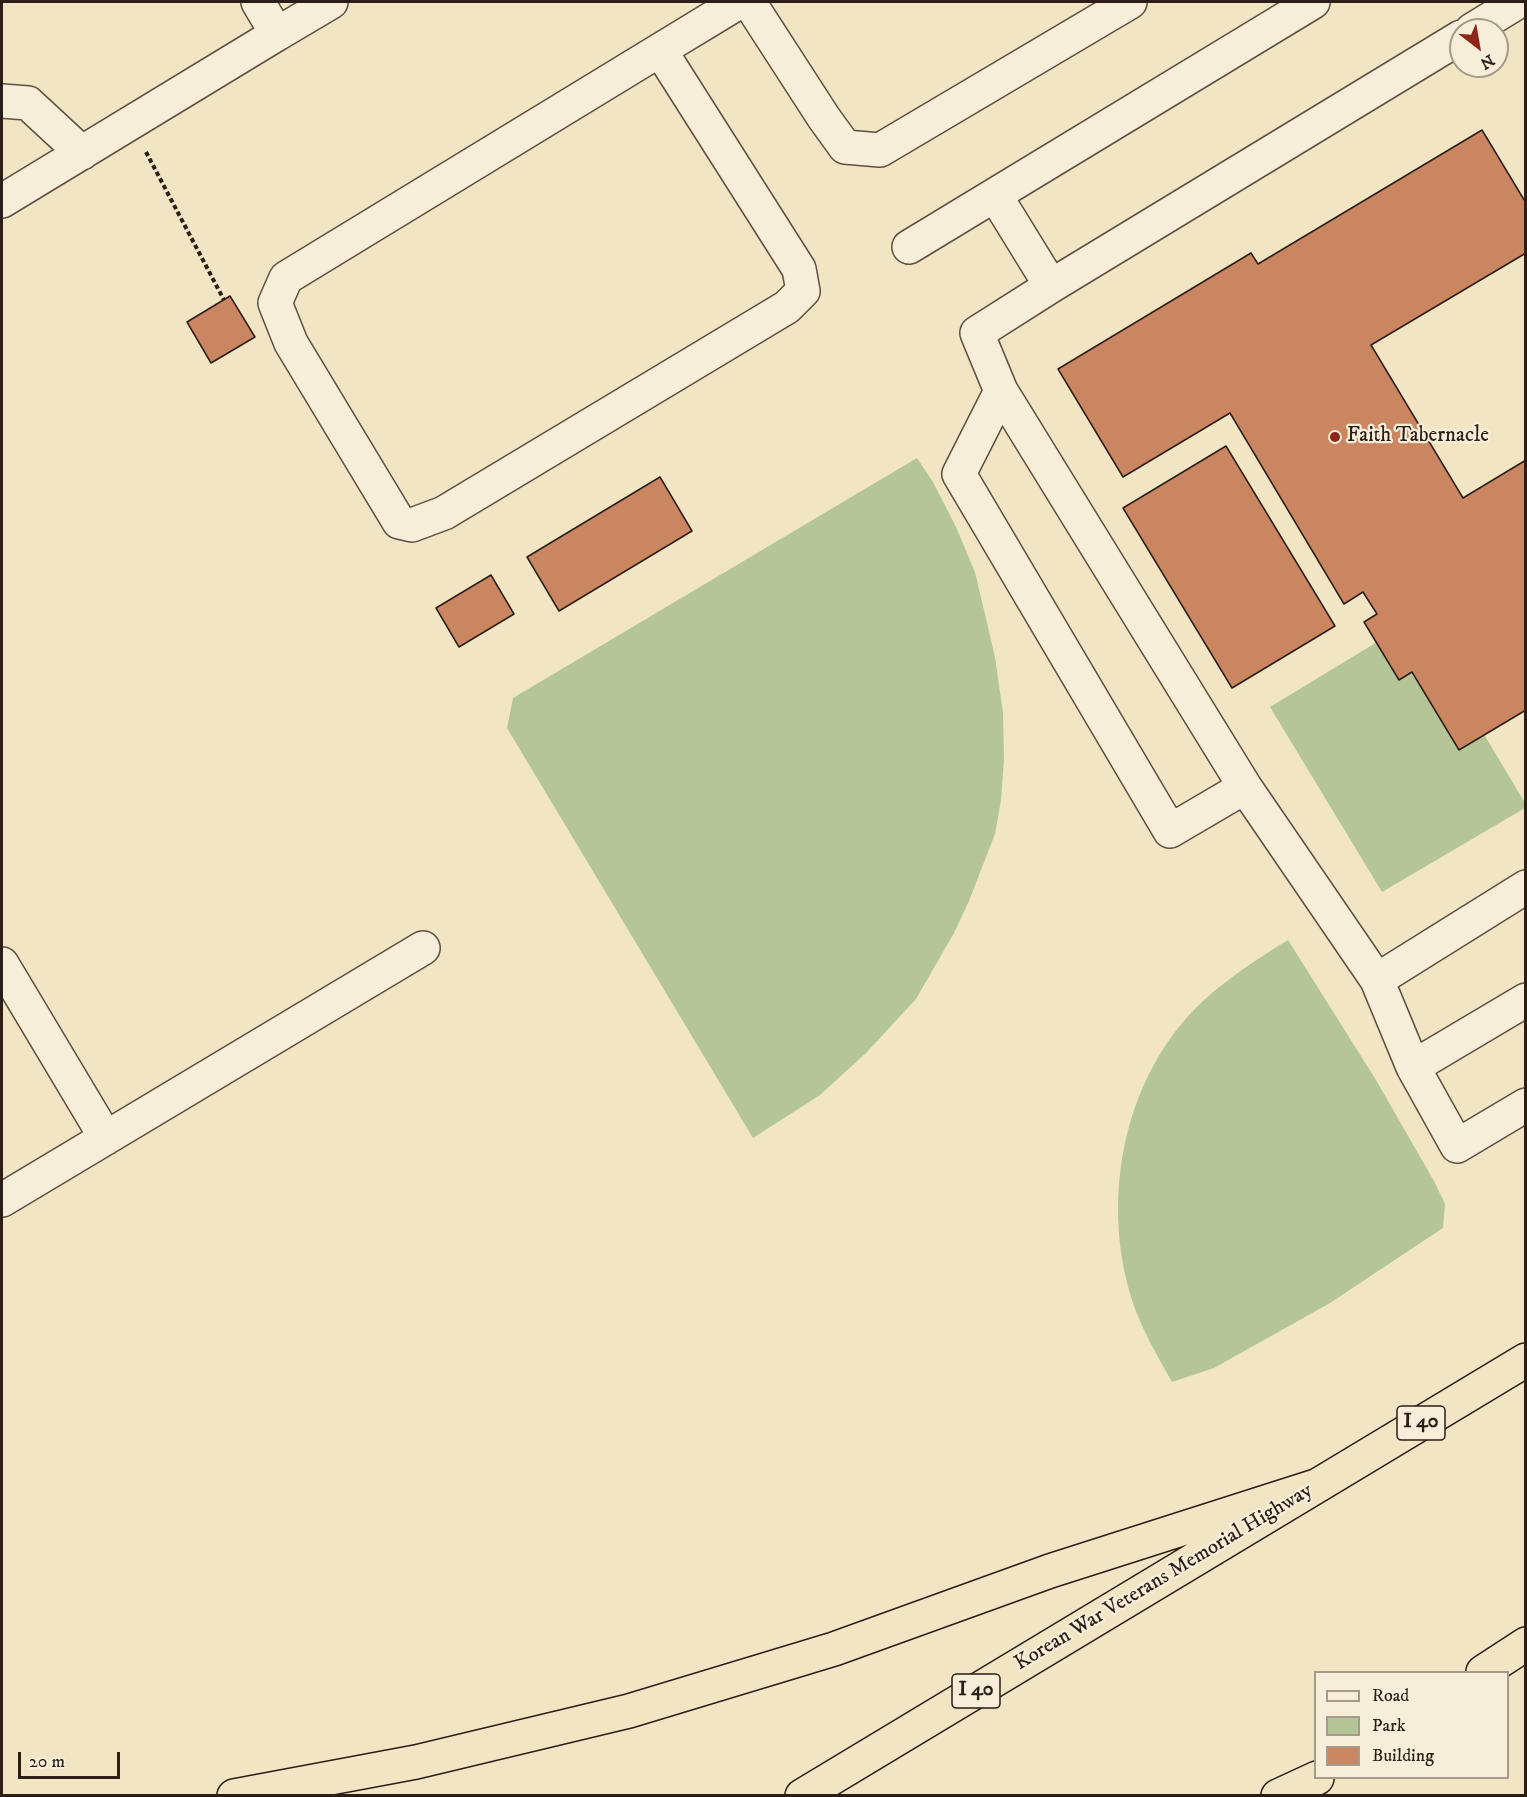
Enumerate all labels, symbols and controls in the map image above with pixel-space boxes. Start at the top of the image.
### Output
north arrow [1449,18,1509,78]
text: N [1476,50,1498,74]
place label: Faith Tabernacle [1347,424,1489,450]
marker: Faith Tabernacle [1328,430,1342,444]
road number: I 40 [1397,1406,1445,1440]
street label: Korean War Veterans Memorial Highway [1010,1479,1318,1677]
legend [1314,1671,1509,1779]
road number: I 40 [952,1674,1000,1708]
text: Road [1372,1685,1409,1707]
text: Park [1372,1715,1406,1737]
scale bar [21,1740,123,1778]
text: Building [1372,1745,1434,1767]
text: 20 m [29,1751,65,1773]

